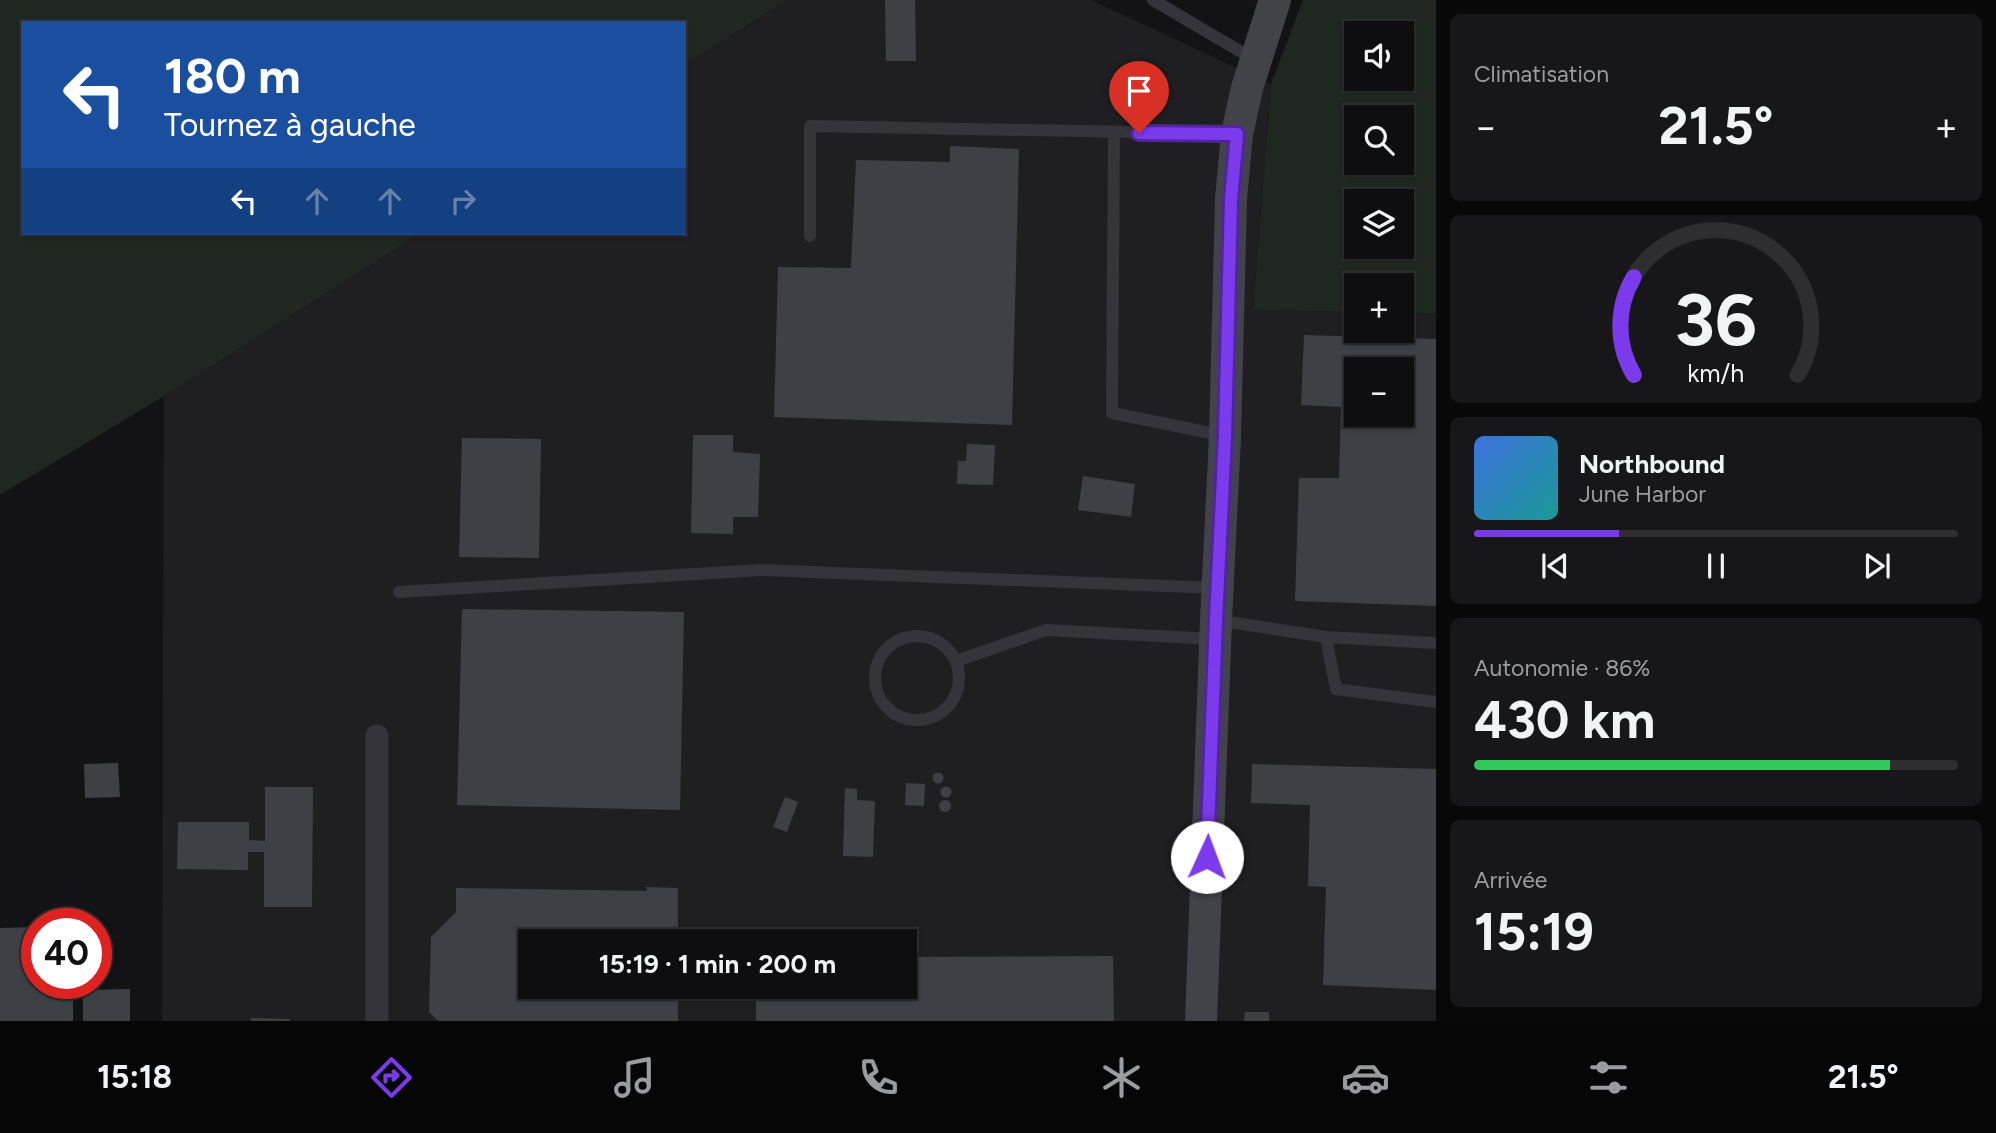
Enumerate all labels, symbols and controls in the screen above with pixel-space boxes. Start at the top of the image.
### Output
map controls [1344,21,1414,427]
button: sound [1344,21,1414,91]
text: 180 m [164,46,301,105]
icon: left [49,49,140,140]
text: Climatisation [1474,60,1609,88]
pin [1109,61,1169,133]
icon: arrive [1120,72,1158,110]
text: 21.5° [1659,95,1773,157]
text: − [1474,104,1498,150]
text: + [1934,104,1958,150]
button: search [1344,105,1414,175]
text: Tournez à gauche [164,106,416,144]
icon: left [225,182,263,220]
icon: ahead [298,182,336,220]
icon: ahead [371,182,409,220]
icon: right [444,182,482,220]
button: layers [1344,189,1414,259]
button: + [1344,273,1414,343]
text: 36 [1675,277,1757,364]
button: − [1344,357,1414,427]
text: km/h [1687,358,1745,388]
text: Northbound [1579,448,1725,480]
text: June Harbor [1579,480,1706,508]
icon: previous [1536,547,1574,585]
icon: pause [1697,547,1735,585]
icon: next [1858,547,1896,585]
text: Autonomie · 86% [1474,654,1650,682]
text: 430 km [1474,689,1655,751]
position arrow [1170,820,1244,894]
text: Arrivée [1474,866,1547,894]
text: 15:19 [1474,901,1594,963]
speed limit sign: 40 [21,908,112,999]
text: 15:19 · 1 min · 200 m [599,948,836,980]
icon: directions [367,1053,416,1102]
icon: music [610,1053,659,1102]
icon: phone [854,1053,903,1102]
icon: climate [1097,1053,1146,1102]
icon: car [1341,1053,1390,1102]
icon: filters [1584,1053,1633,1102]
text: 15:18 [97,1058,172,1096]
text: 21.5° [1828,1058,1899,1096]

